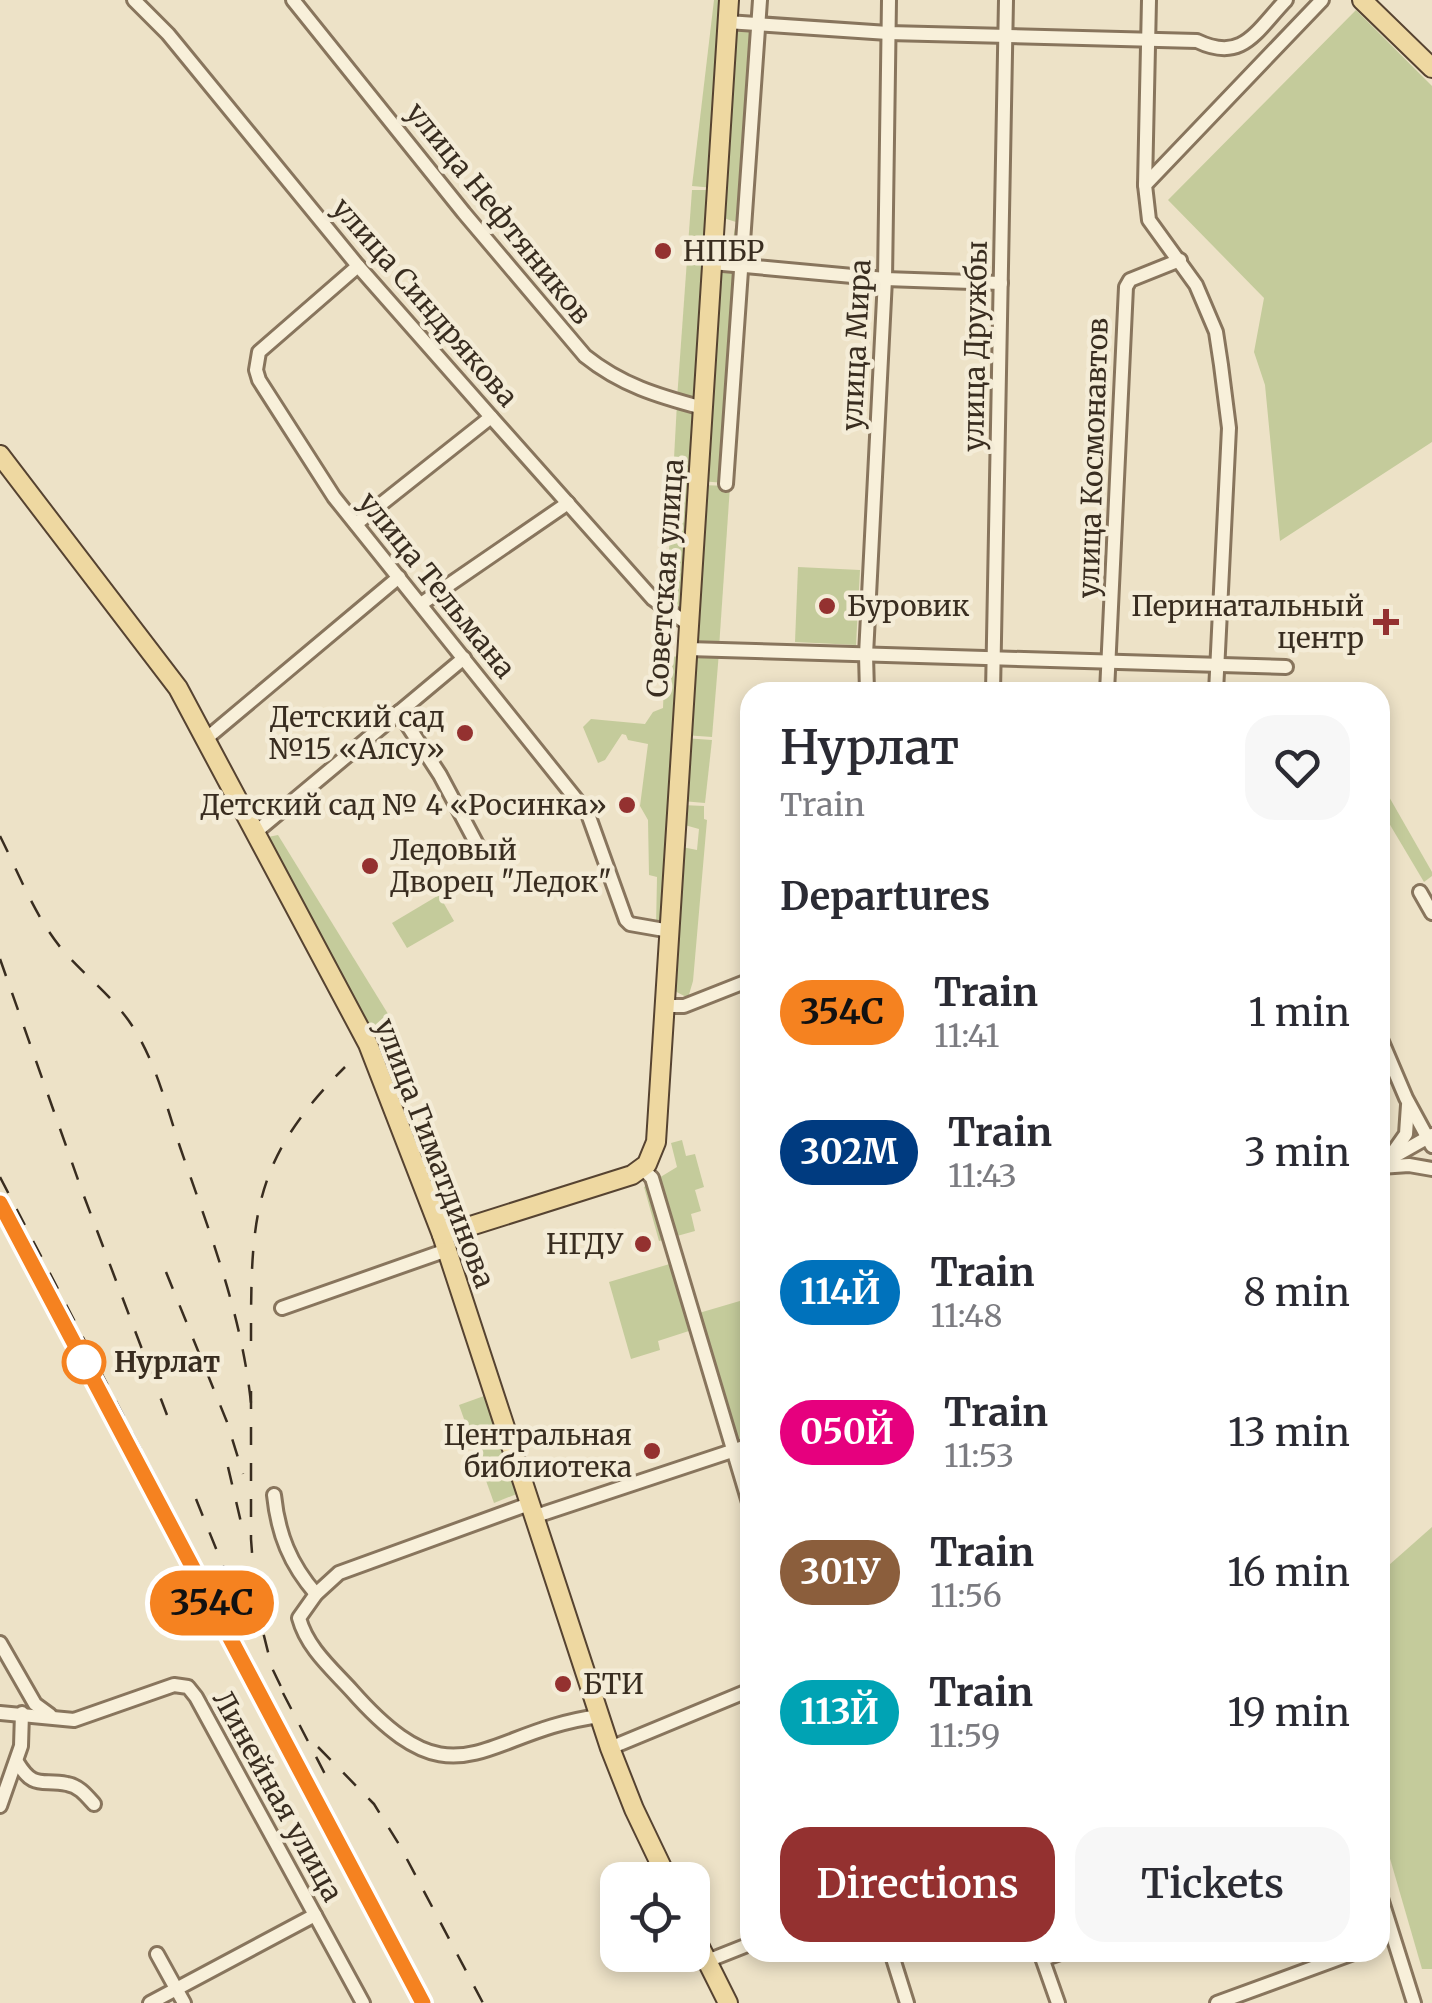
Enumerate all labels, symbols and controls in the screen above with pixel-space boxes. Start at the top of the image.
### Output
street label: улица Нефтяников [398,95,600,331]
street label: улица Синдрякова [324,190,526,414]
place label: НПБР [683,233,764,269]
marker: НПБР [652,240,674,262]
street label: улица Дружбы [955,240,995,452]
street label: улица Мира [834,258,878,432]
street label: улица Космонавтов [1070,317,1116,599]
street label: Советская улица [639,458,691,698]
street label: улица Тельмана [351,484,523,686]
place label: Буровик [847,588,970,624]
place label: Перинатальный центр [1131,588,1364,656]
marker: Буровик [816,595,838,617]
marker: Перинатальный центр [1373,609,1399,635]
place label: Детский сад №15 «Алсу» [269,699,445,767]
button: heart [1245,715,1350,820]
text: Нурлат [780,717,959,777]
marker: Детский сад №15 «Алсу» [454,722,476,744]
text: Train [780,785,865,825]
place label: Детский сад № 4 «Росинка» [200,787,607,823]
marker: Детский сад № 4 «Росинка» [616,794,638,816]
place label: Ледовый Дворец "Ледок" [390,832,612,900]
marker: Ледовый Дворец "Ледок" [359,855,381,877]
text: Departures [780,873,990,920]
text: Train [934,969,1038,1016]
text: 1 min [1249,989,1350,1036]
text: 354С [800,990,884,1034]
street label: улица Гиматдинова [367,1013,503,1293]
text: 11:41 [934,1016,1000,1056]
text: Train [948,1109,1052,1156]
text: 3 min [1244,1129,1350,1176]
text: 302М [800,1130,898,1174]
text: 11:43 [948,1156,1017,1196]
place label: НГДУ [546,1226,624,1262]
marker: НГДУ [632,1233,654,1255]
text: Train [930,1249,1034,1296]
text: 8 min [1243,1269,1350,1316]
text: 114Й [800,1270,880,1314]
text: 11:48 [930,1296,1003,1336]
marker: Нурлат [63,1341,105,1383]
place label: Нурлат [114,1344,220,1380]
text: Train [944,1389,1048,1436]
text: 13 min [1228,1409,1350,1456]
text: 050Й [800,1410,894,1454]
place label: Центральная библиотека [443,1417,632,1485]
text: 11:53 [944,1436,1014,1476]
marker: Центральная библиотека [641,1440,663,1462]
text: Train [930,1529,1034,1576]
text: 16 min [1227,1549,1350,1596]
text: 301У [800,1550,880,1594]
line badge: 354С [142,1570,282,1636]
text: 11:56 [930,1576,1002,1616]
text: 354С [170,1581,254,1625]
place label: БТИ [583,1666,644,1702]
text: Train [929,1669,1033,1716]
marker: БТИ [552,1673,574,1695]
street label: Линейная улица [205,1684,351,1908]
text: 19 min [1227,1689,1350,1736]
text: 113Й [800,1690,879,1734]
text: 11:59 [929,1716,1000,1756]
button: Directions [780,1827,1055,1942]
button: Tickets [1075,1827,1350,1942]
map controls [600,1862,710,1972]
button: locate [600,1862,710,1972]

